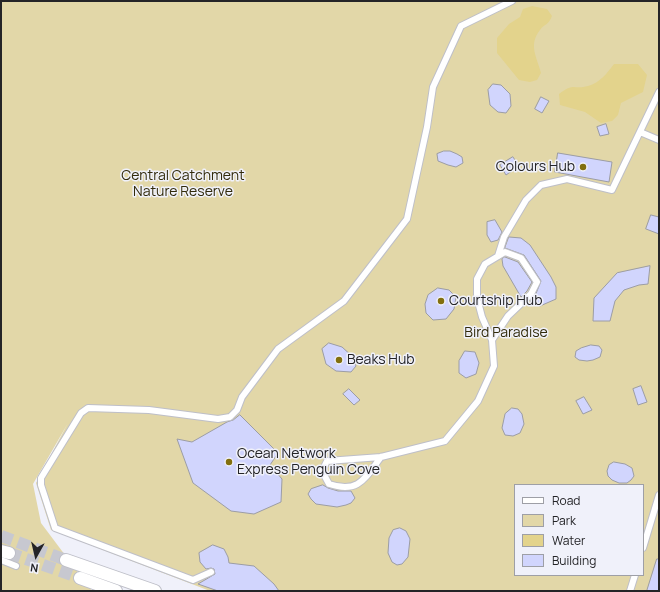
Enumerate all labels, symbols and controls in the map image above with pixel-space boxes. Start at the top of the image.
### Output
place label: Colours Hub [496,159,575,175]
marker: Colours Hub [578,162,588,172]
park label: Central Catchment Nature Reserve [121,168,245,200]
place label: Courtship Hub [449,293,542,309]
marker: Courtship Hub [436,296,446,306]
park label: Bird Paradise [464,325,548,341]
place label: Beaks Hub [347,352,415,368]
marker: Beaks Hub [334,355,344,365]
place label: Ocean Network Express Penguin Cove [237,446,380,478]
marker: Ocean Network Express Penguin Cove [224,457,234,467]
legend [514,484,644,576]
text: Road [552,492,580,509]
text: Park [552,512,576,529]
text: Water [552,532,585,549]
north arrow [16,536,56,576]
text: Building [552,552,596,569]
text: N [29,560,39,576]

